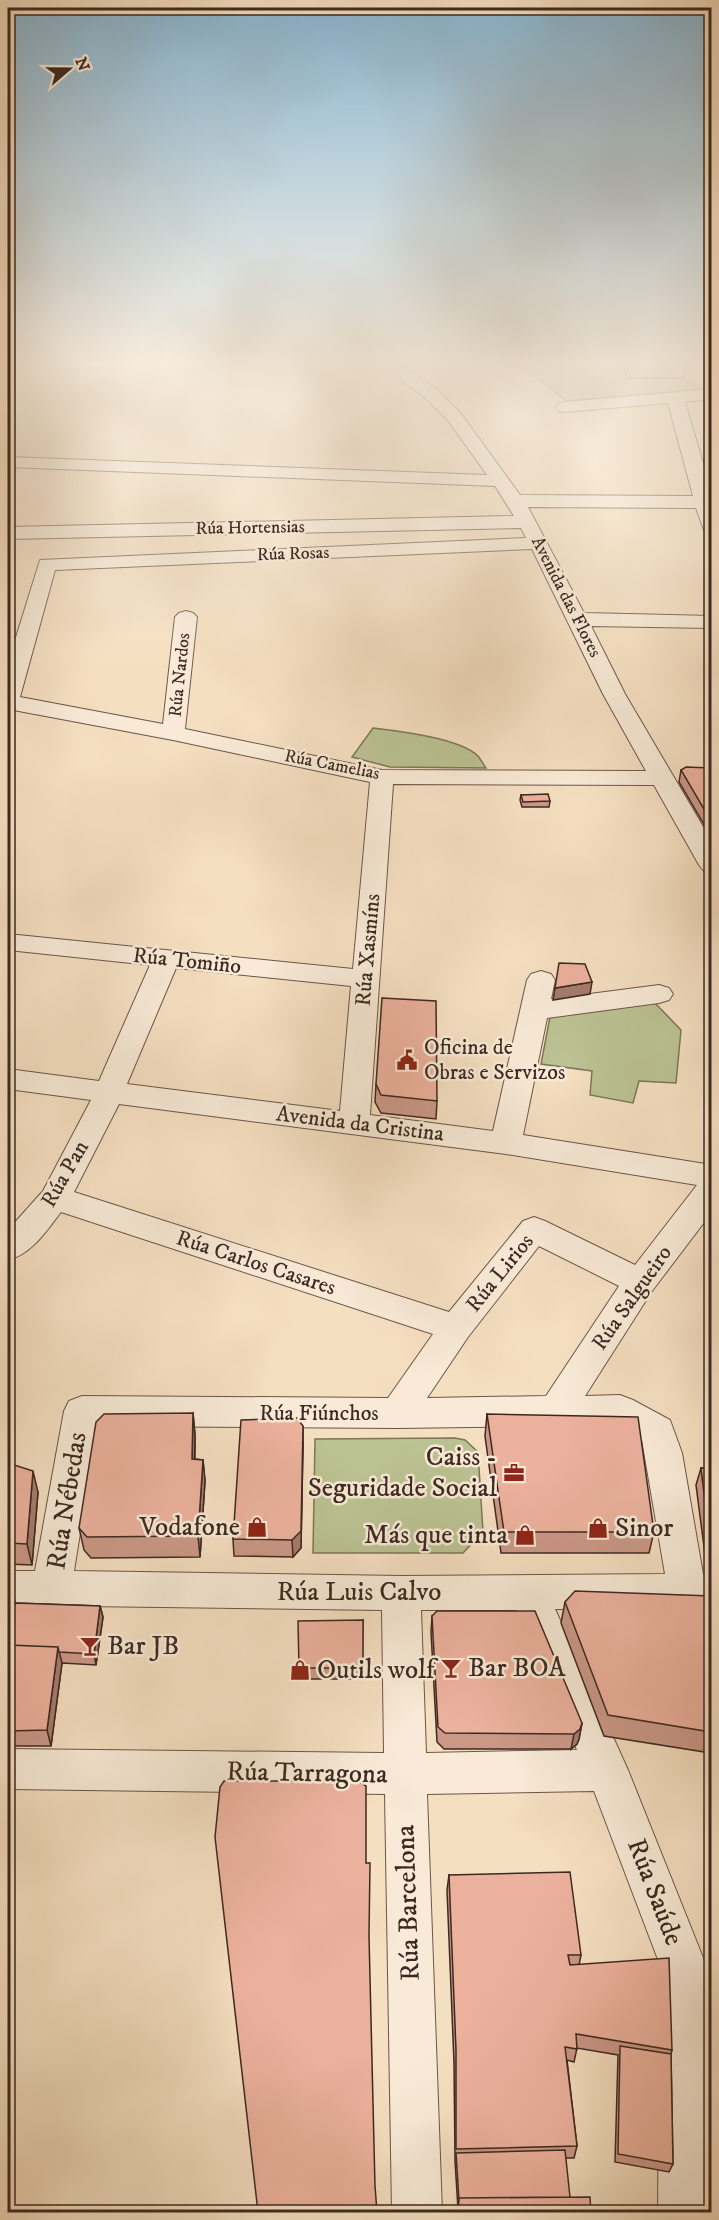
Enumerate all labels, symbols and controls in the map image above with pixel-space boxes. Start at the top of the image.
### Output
north arrow [39,39,99,99]
text: N [71,55,94,74]
street label: Rúa Hortensias [195,516,305,540]
street label: Avenida das Flores [526,533,606,661]
street label: Rúa Rosas [256,542,330,566]
street label: Rúa Nardos [165,632,195,718]
street label: Rúa Camelias [283,745,381,785]
street label: Rúa Xasmíns [350,893,386,1007]
street label: Rúa Tomiño [132,942,242,980]
place label: Oficina de Obras e Servizos [424,1034,565,1086]
public building icon: Oficina de Obras e Servizos [395,1048,419,1072]
street label: Avenida da Cristina [275,1100,446,1148]
street label: Rúa Pan [35,1135,95,1212]
street label: Rúa Carlos Casares [173,1225,339,1301]
street label: Rúa Lirios [460,1228,540,1318]
street label: Rúa Salgueiro [586,1240,678,1356]
street label: Rúa Fiúnchos [259,1400,379,1427]
street label: Rúa Nébedas [39,1430,95,1572]
place label: Caiss - Seguridade Social [308,1440,497,1505]
office icon: Caiss - Seguridade Social [502,1461,526,1485]
place label: Vodafone [138,1510,240,1544]
place label: Sinor [615,1511,673,1545]
shop icon: Vodafone [245,1515,269,1539]
shop icon: Sinor [586,1516,610,1540]
place label: Más que tinta [364,1518,509,1552]
shop icon: Más que tinta [513,1523,537,1547]
street label: Rúa Luis Calvo [277,1575,441,1609]
place label: Bar JB [107,1629,179,1663]
bar icon: Bar JB [78,1634,102,1658]
place label: Bar BOA [468,1651,566,1685]
place label: Outils wolf [317,1653,439,1687]
bar icon: Bar BOA [439,1656,463,1680]
shop icon: Outils wolf [288,1658,312,1682]
street label: Rúa Tarragona [226,1755,388,1791]
street label: Rúa Barcelona [388,1824,428,1982]
street label: Rúa Saúde [619,1834,691,1950]

